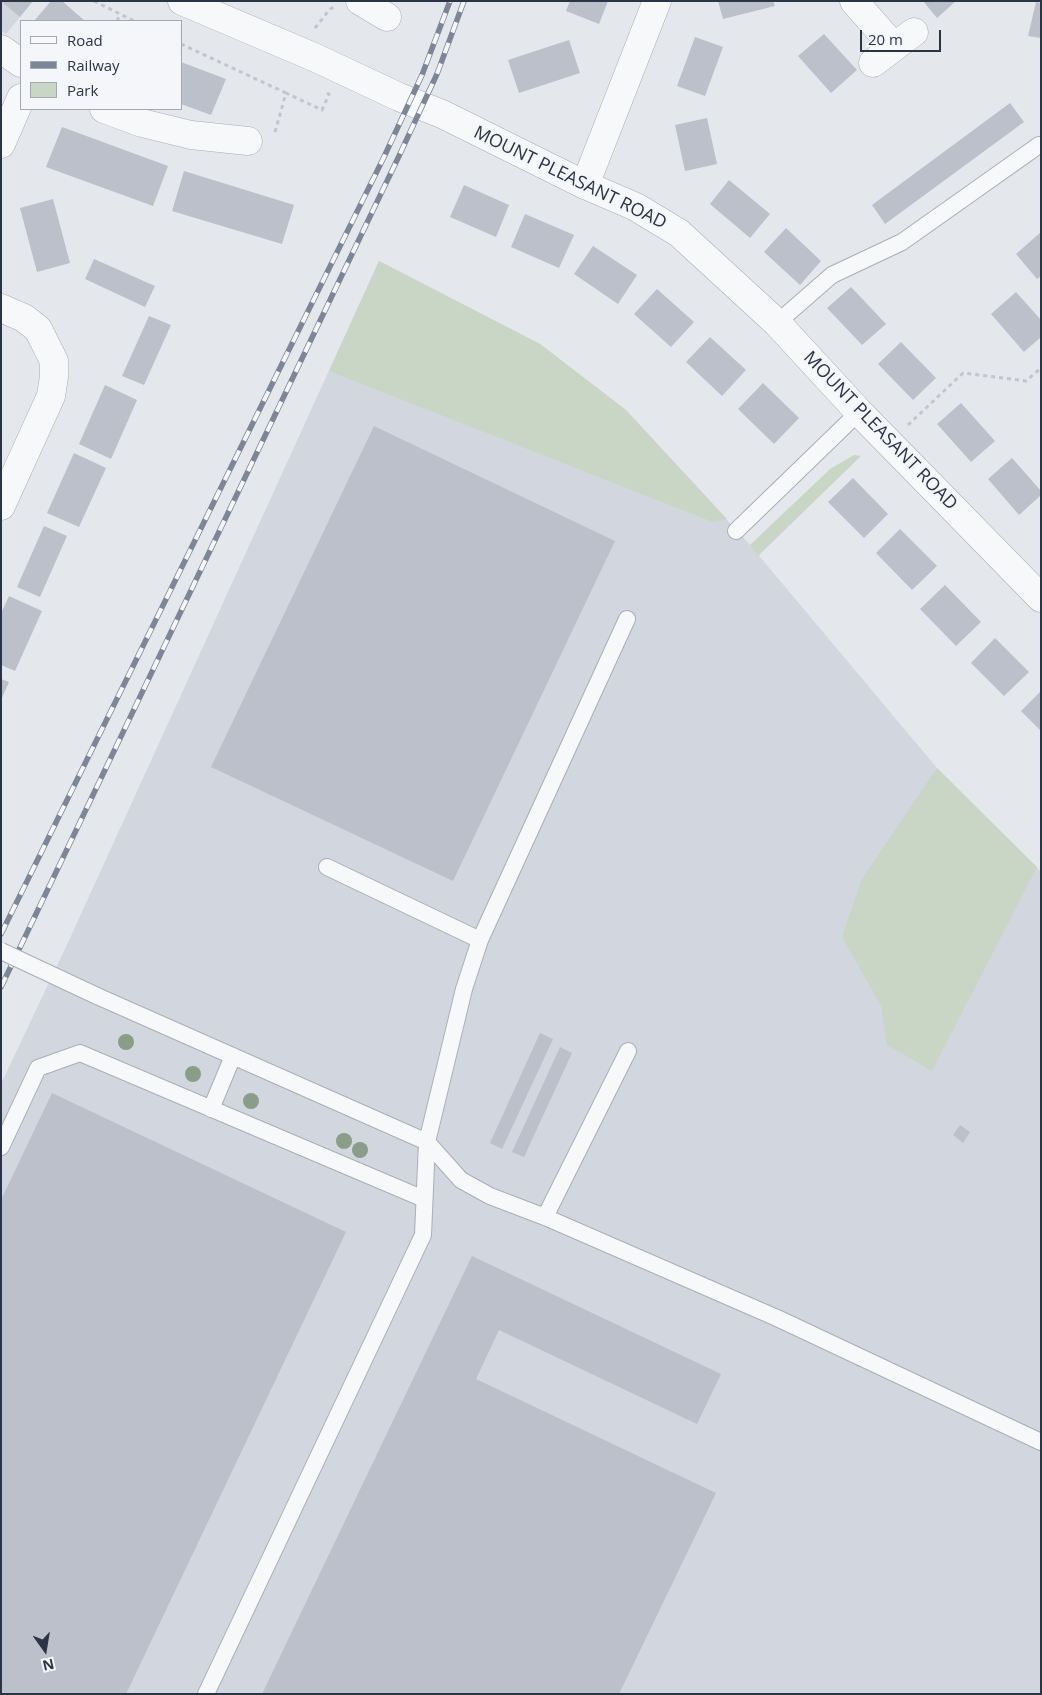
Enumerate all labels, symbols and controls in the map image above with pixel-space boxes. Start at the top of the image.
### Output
legend [20,20,182,110]
scale bar [862,20,943,52]
text: 20 m [868,29,903,49]
text: Road [67,30,103,50]
text: Railway [67,55,120,75]
text: Park [67,80,98,100]
street label: MOUNT PLEASANT ROAD [470,122,670,234]
street label: MOUNT PLEASANT ROAD [799,347,961,515]
north arrow [20,1625,70,1675]
text: N [41,1655,56,1676]

